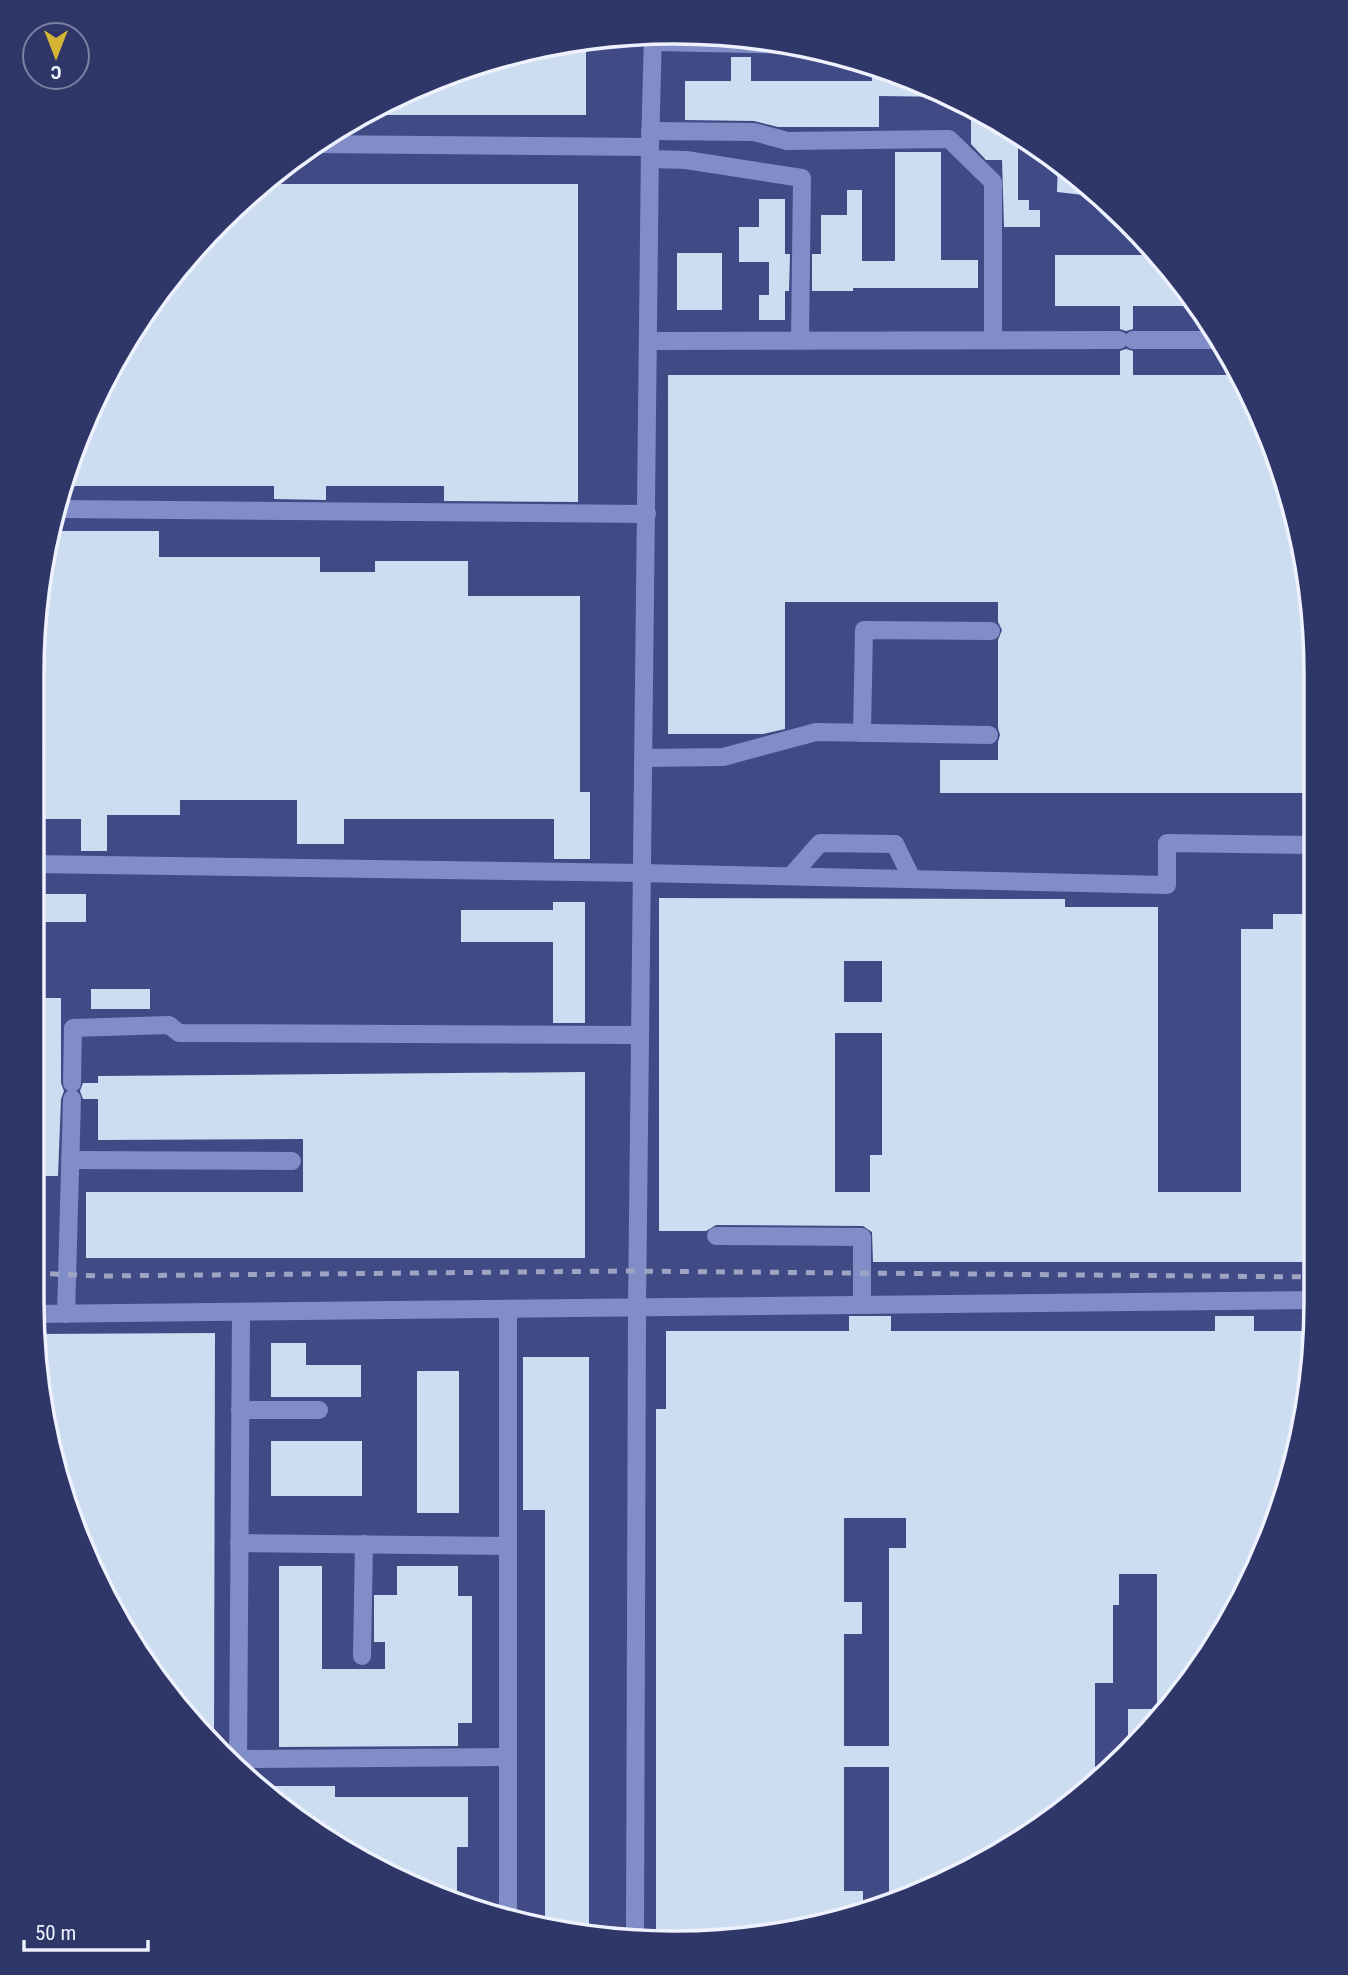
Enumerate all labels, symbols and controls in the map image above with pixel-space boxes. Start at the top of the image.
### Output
north arrow [21,21,91,91]
text: С [50,61,61,84]
scale bar [24,1909,149,1953]
text: 50 m [35,1921,76,1945]

